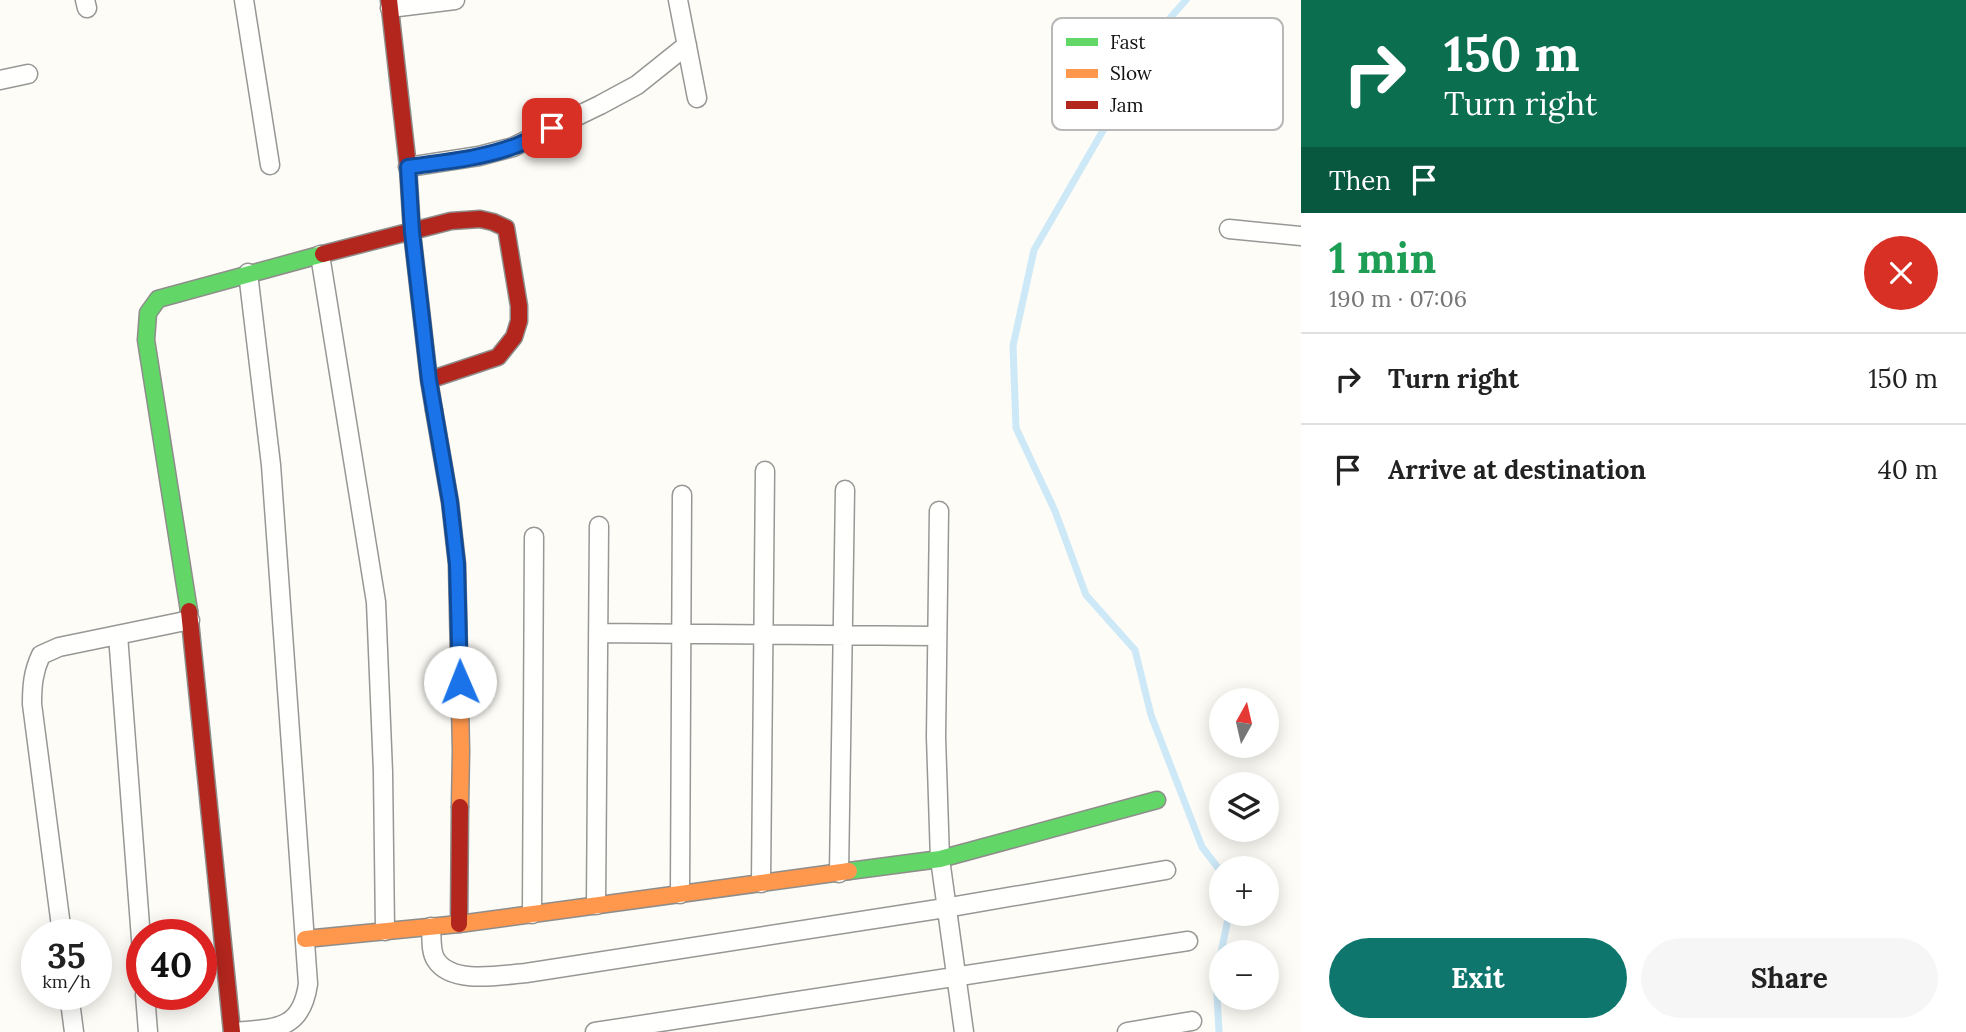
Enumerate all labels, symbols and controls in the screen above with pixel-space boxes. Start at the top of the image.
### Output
legend [1052,18,1283,130]
text: 150 m [1444,22,1580,84]
icon: right [1329,28,1420,119]
text: Fast [1110,30,1146,54]
text: Slow [1110,61,1153,85]
text: Turn right [1444,83,1597,124]
text: Jam [1109,93,1144,117]
pin [522,98,582,158]
icon: arrive [533,109,571,147]
icon: arrive [1405,161,1443,199]
text: Then [1329,164,1391,197]
text: 1 min [1329,231,1436,285]
button: close [1864,236,1938,310]
text: 190 m · 07:06 [1329,284,1467,313]
icon: right [1329,360,1367,398]
text: Turn right [1388,362,1519,395]
text: 150 m [1868,362,1938,395]
icon: arrive [1329,451,1367,489]
text: Arrive at destination [1388,453,1646,486]
text: 40 m [1878,453,1938,486]
position arrow [423,645,497,719]
north arrow [1209,688,1279,758]
map controls [1209,688,1279,1010]
button: layers [1209,772,1279,842]
button: + [1209,856,1279,926]
speed limit sign: 40 [126,919,217,1010]
text: 35 [47,933,86,978]
button: Exit [1329,938,1627,1018]
button: Share [1641,938,1938,1018]
button: − [1209,940,1279,1010]
text: km/h [42,970,91,993]

